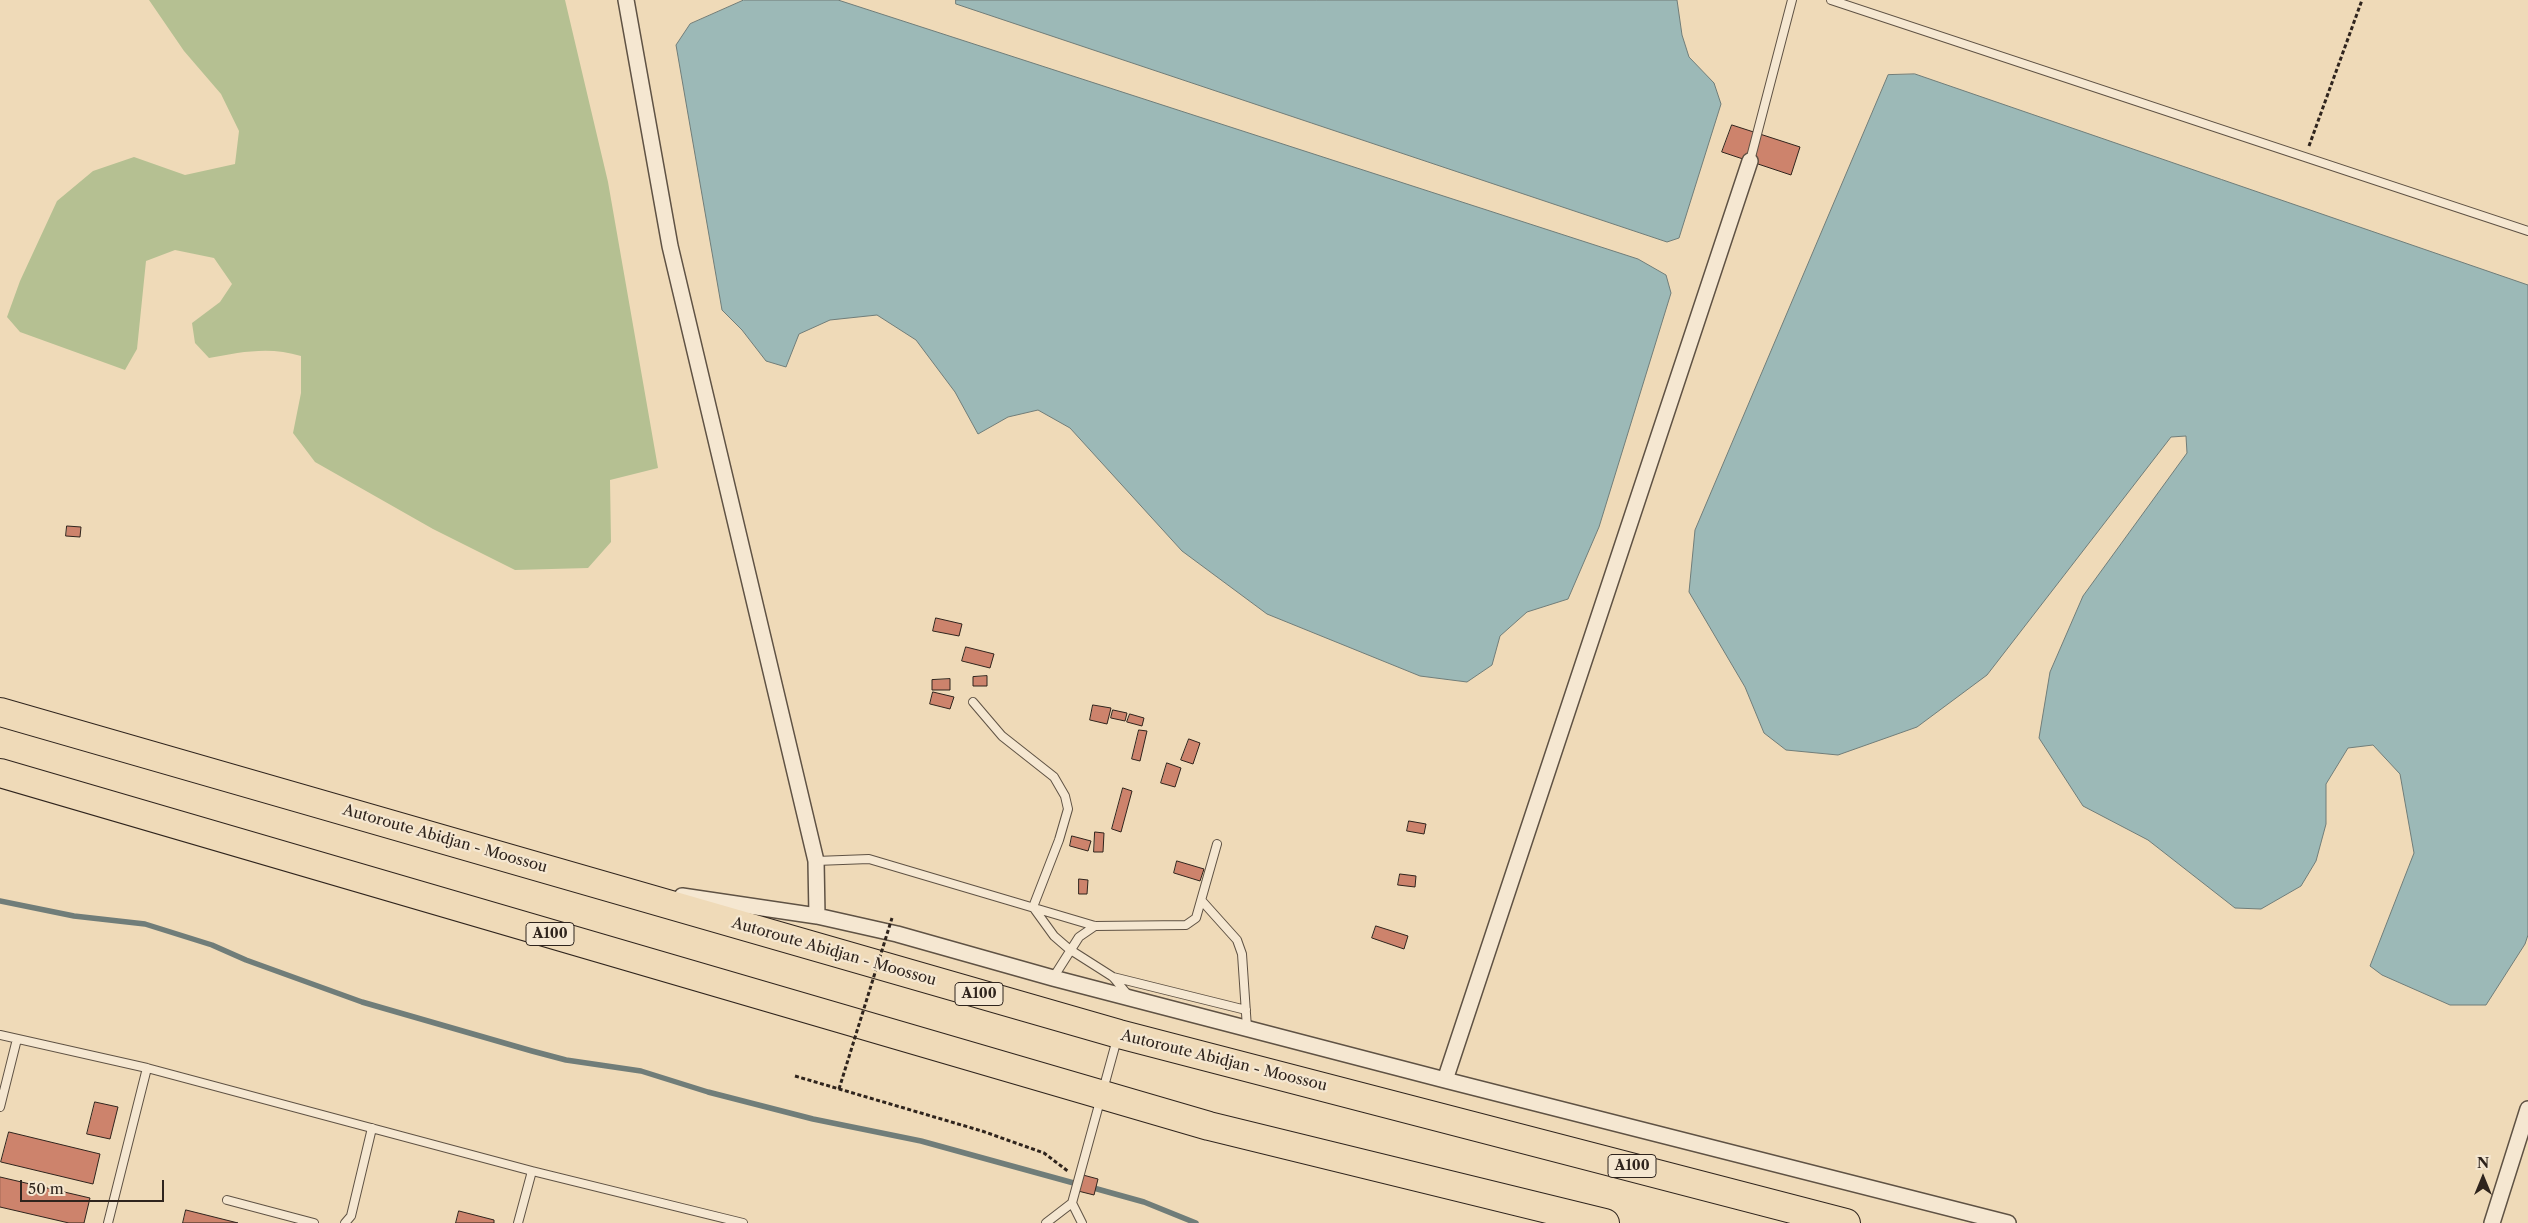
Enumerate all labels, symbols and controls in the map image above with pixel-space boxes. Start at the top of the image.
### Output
street label: Autoroute Abidjan - Moossou [341,801,549,877]
street label: Autoroute Abidjan - Moossou [730,914,938,990]
road number: A100 [526,922,574,946]
road number: A100 [955,982,1003,1006]
street label: Autoroute Abidjan - Moossou [1119,1027,1329,1095]
north arrow [2458,1153,2508,1203]
road number: A100 [1608,1154,1656,1178]
text: N [2477,1154,2489,1172]
scale bar [22,1170,166,1202]
text: 50 m [28,1179,64,1198]

